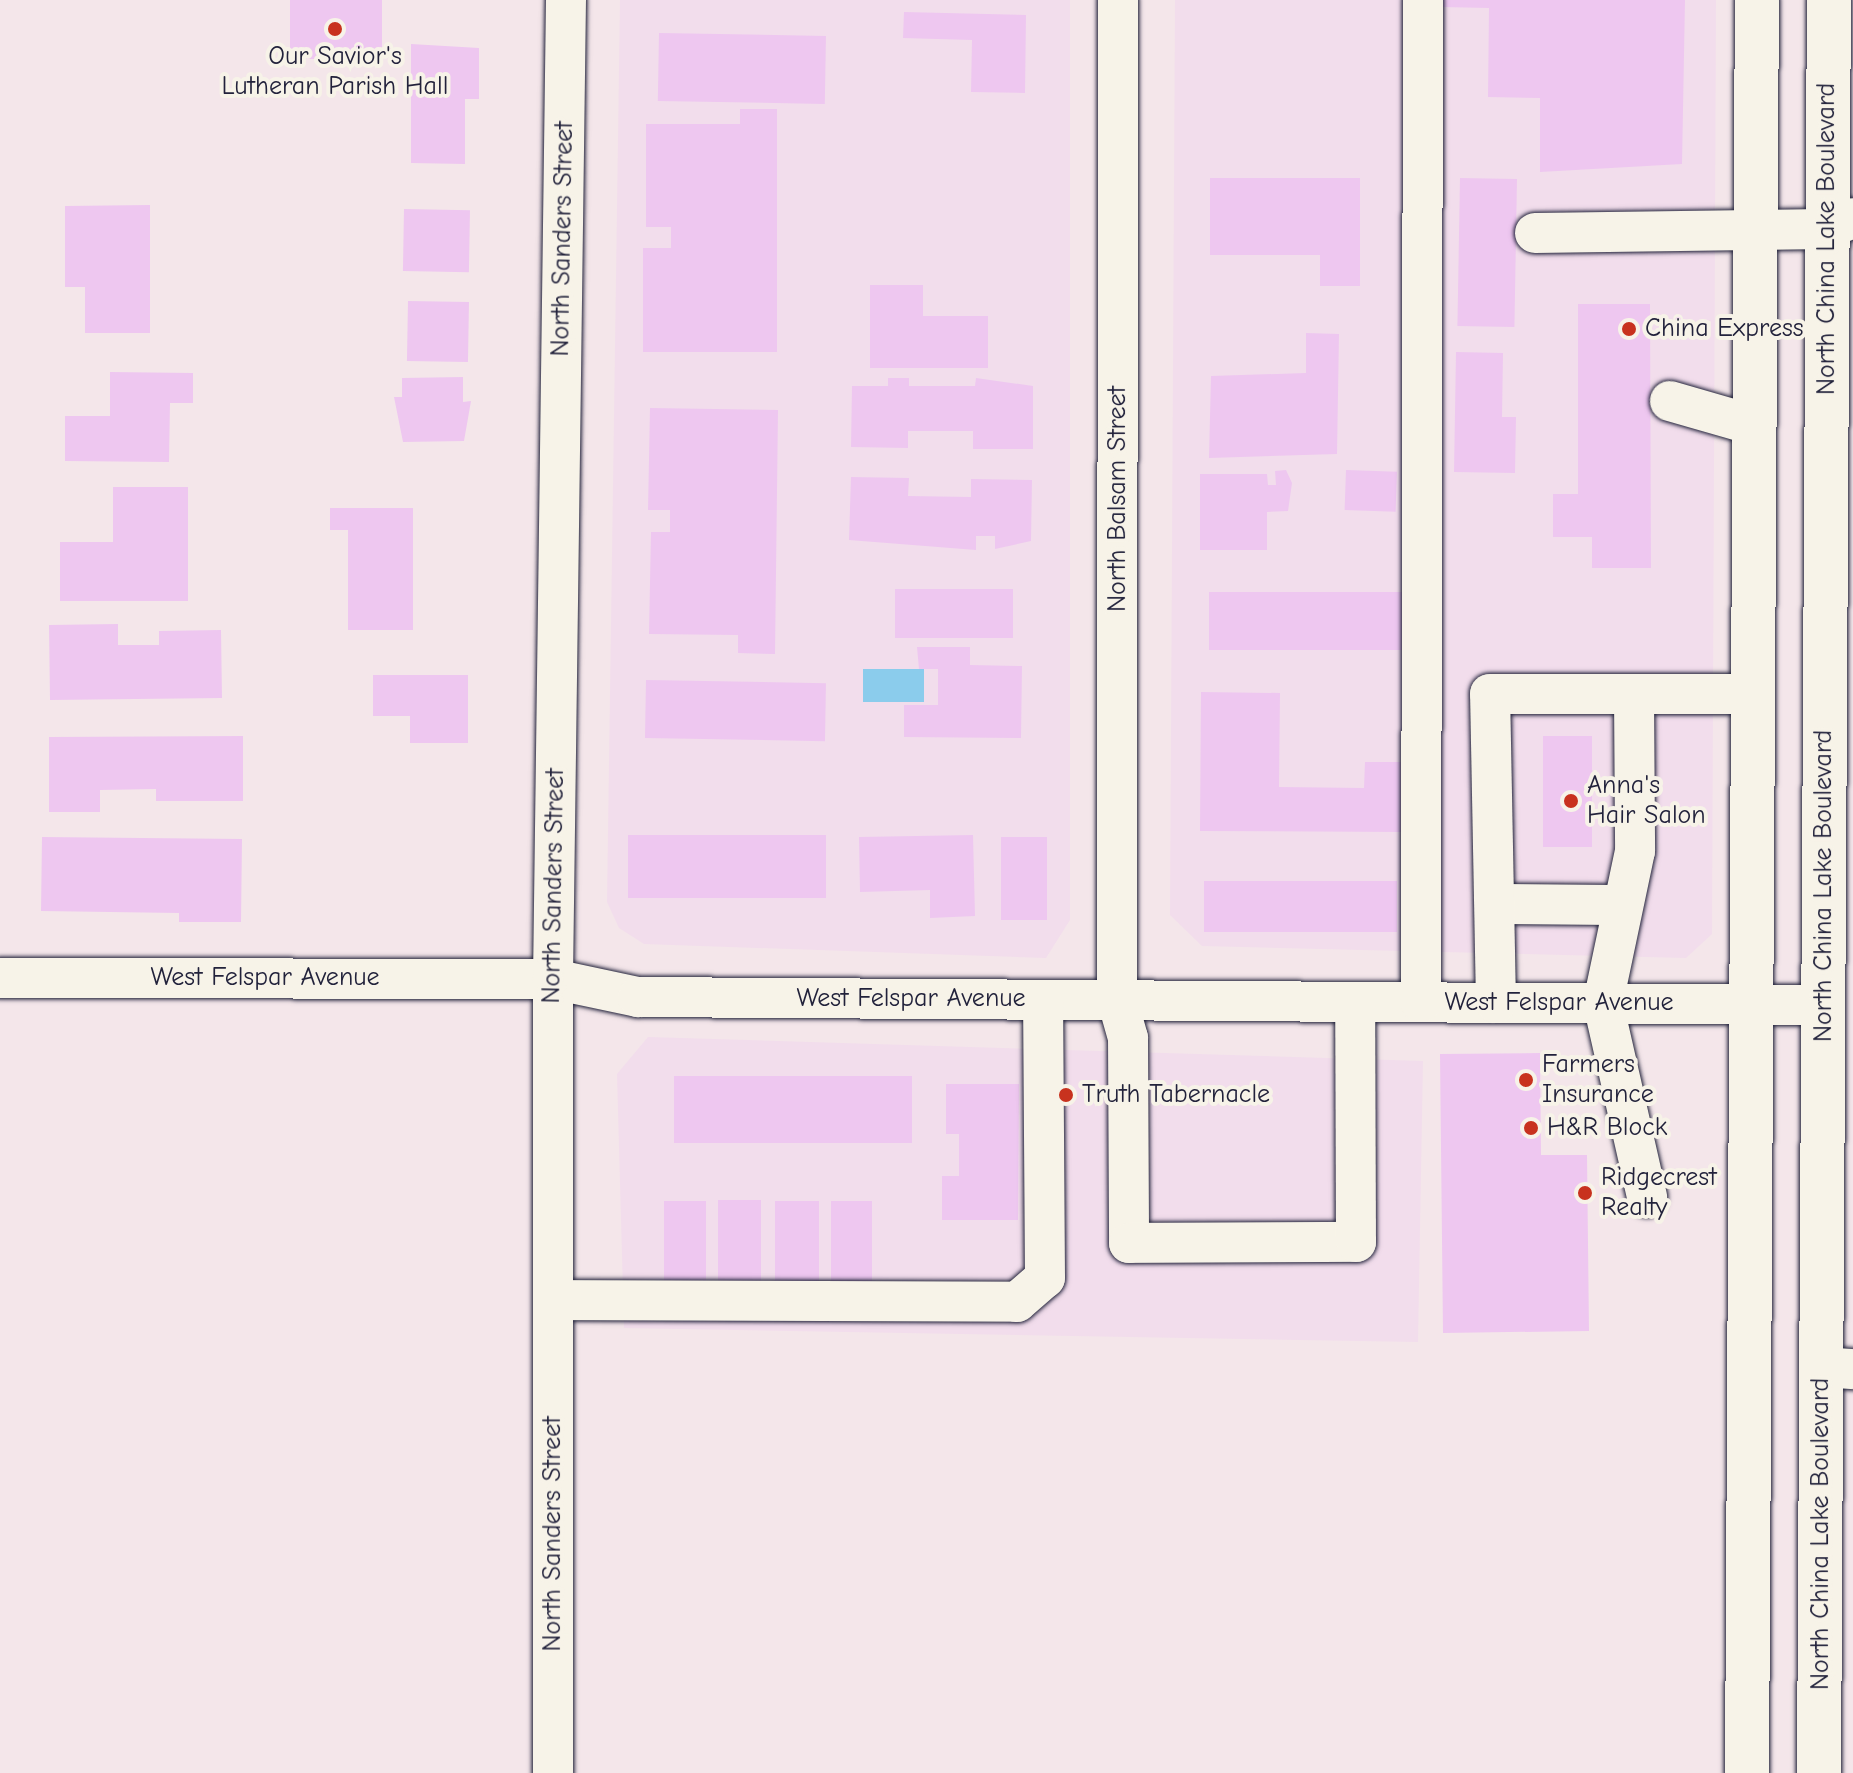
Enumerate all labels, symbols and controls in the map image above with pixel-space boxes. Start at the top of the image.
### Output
marker: Our Savior's Lutheran Parish Hall [326,20,344,38]
place label: Our Savior's Lutheran Parish Hall [222,41,448,102]
street label: North China Lake Boulevard [1811,83,1843,395]
street label: North Sanders Street [545,121,581,357]
place label: China Express [1645,313,1804,345]
marker: China Express [1620,320,1638,338]
street label: North Balsam Street [1102,386,1134,612]
street label: North China Lake Boulevard [1808,730,1840,1042]
street label: North Sanders Street [536,768,572,1004]
place label: Anna's Hair Salon [1587,770,1706,832]
marker: Anna's Hair Salon [1562,792,1580,810]
street label: West Felspar Avenue [150,962,380,994]
street label: West Felspar Avenue [796,983,1026,1015]
street label: West Felspar Avenue [1444,987,1674,1019]
place label: Farmers Insurance [1542,1049,1654,1110]
marker: Farmers Insurance [1517,1071,1535,1089]
place label: Truth Tabernacle [1082,1079,1270,1111]
marker: Truth Tabernacle [1057,1086,1075,1104]
place label: H&R Block [1547,1112,1667,1144]
marker: H&R Block [1522,1119,1540,1137]
place label: Ridgecrest Realty [1601,1162,1717,1224]
marker: Ridgecrest Realty [1576,1184,1594,1202]
street label: North China Lake Boulevard [1805,1378,1837,1690]
street label: North Sanders Street [537,1416,569,1652]

